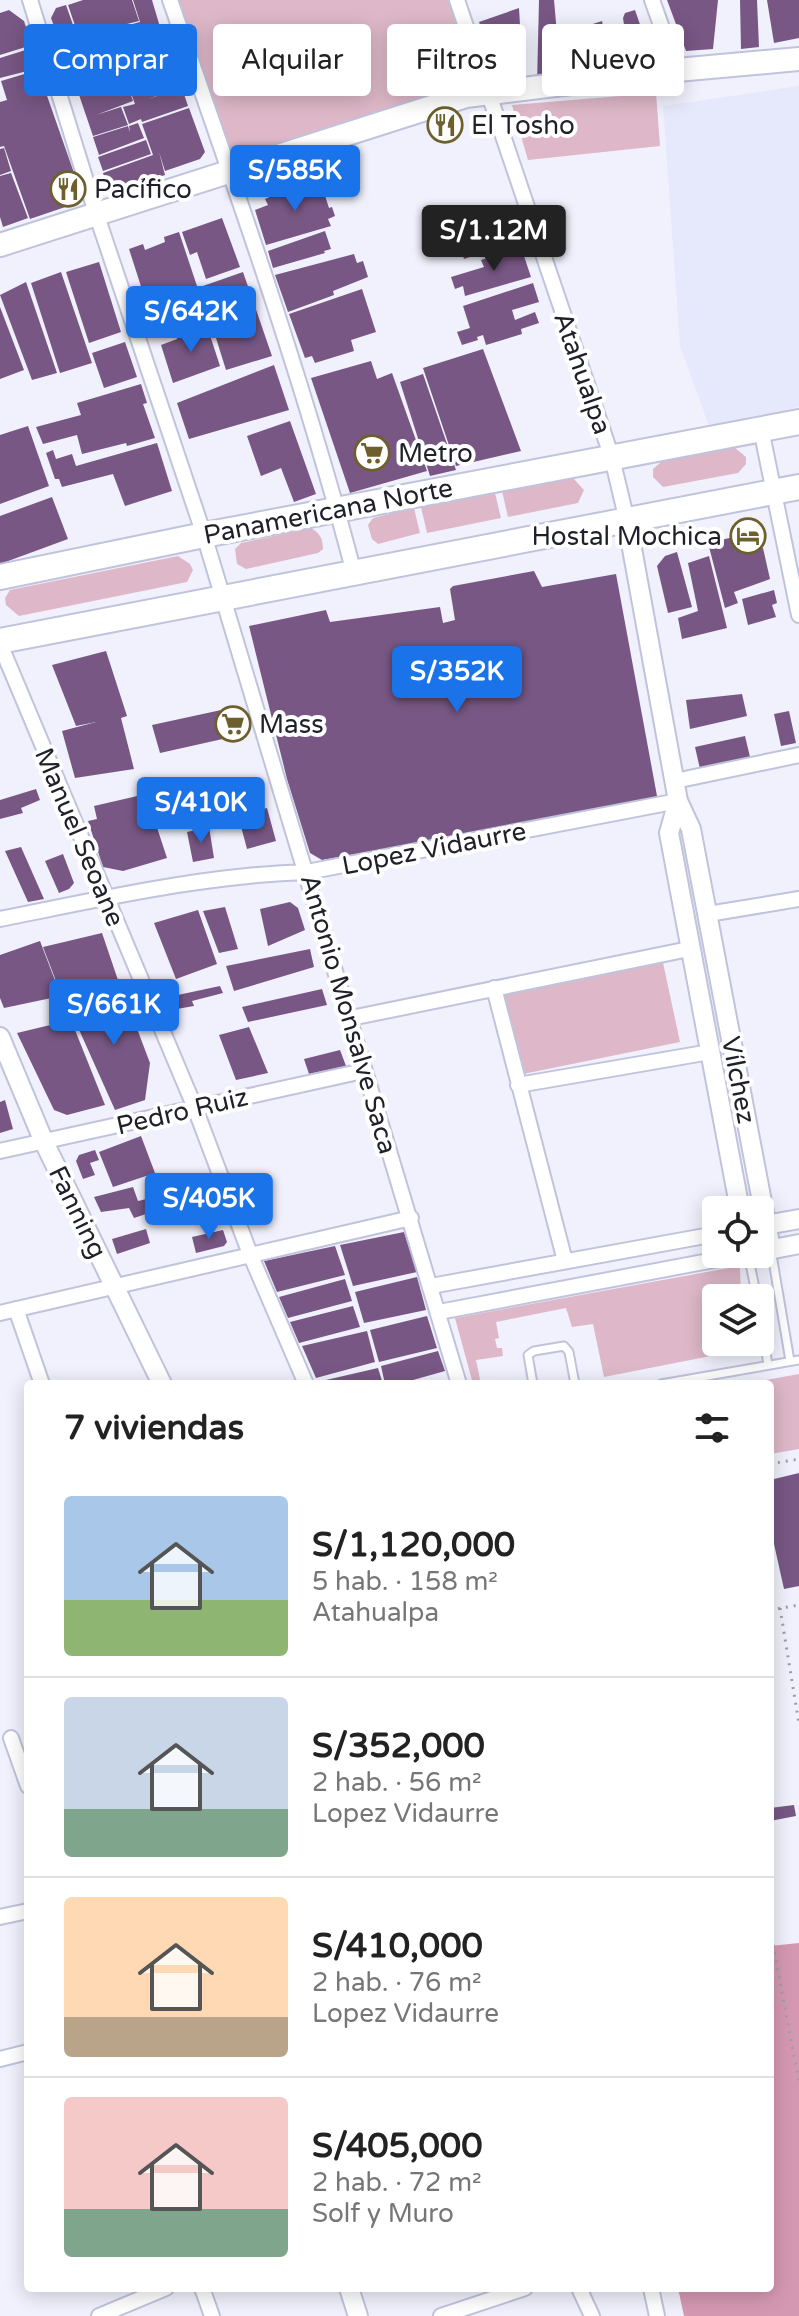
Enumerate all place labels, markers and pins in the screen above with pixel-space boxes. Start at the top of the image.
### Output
restaurant icon: El Tosho [426,106,464,144]
place label: El Tosho [471,110,575,141]
pin: S/585K [230,145,360,213]
restaurant icon: Pacífico [49,170,87,208]
place label: Pacífico [94,174,192,205]
pin: S/1.12M [420,205,568,273]
pin: S/642K [126,286,256,354]
supermarket icon: Metro [353,434,391,472]
place label: Metro [398,438,473,469]
hotel icon: Hostal Mochica [729,517,767,555]
place label: Hostal Mochica [532,521,722,552]
pin: S/352K [392,646,522,714]
supermarket icon: Mass [214,705,252,743]
place label: Mass [259,709,324,740]
pin: S/410K [136,777,266,845]
pin: S/661K [49,979,179,1047]
pin: S/405K [144,1173,274,1241]

